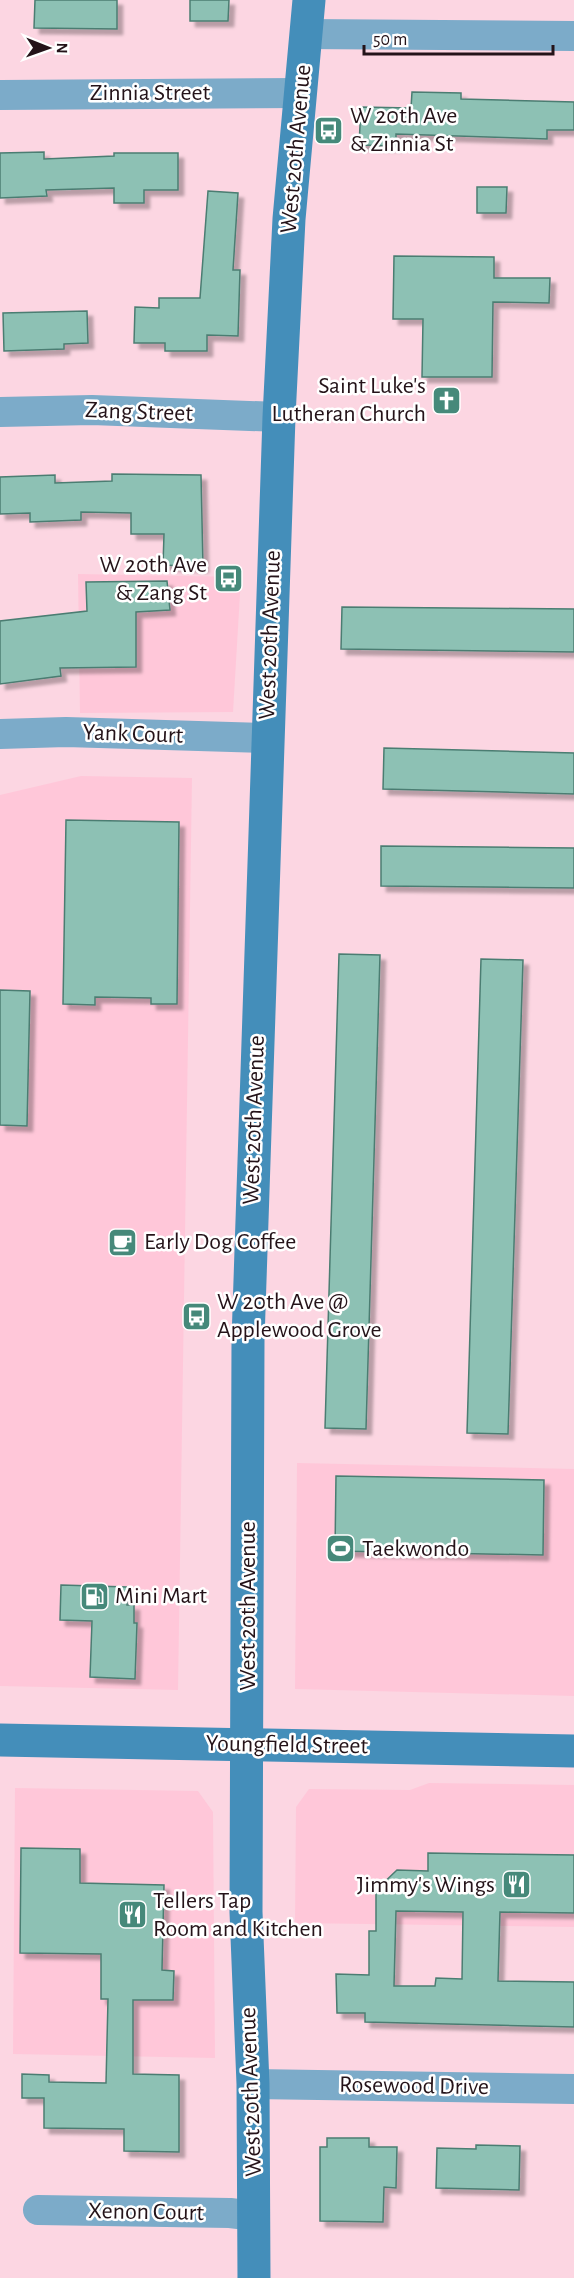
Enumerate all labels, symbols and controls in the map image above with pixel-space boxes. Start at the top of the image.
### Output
north arrow [18,18,78,78]
scale bar [364,18,553,56]
text: 50 m [373,31,407,49]
text: N [54,43,70,54]
street label: West 20th Avenue [277,63,315,235]
street label: Zinnia Street [90,81,211,105]
place label: W 20th Ave & Zinnia St [350,104,457,156]
bus stop icon: W 20th Ave & Zinnia St [313,114,345,146]
place label: Saint Luke's Lutheran Church [271,374,426,426]
church icon: Saint Luke's Lutheran Church [431,384,463,416]
street label: Zang Street [85,398,194,426]
street label: West 20th Avenue [255,550,285,720]
place label: W 20th Ave & Zang St [100,553,207,605]
bus stop icon: W 20th Ave & Zang St [212,563,244,595]
street label: Yank Court [82,720,184,748]
street label: West 20th Avenue [239,1035,269,1205]
cafe icon: Early Dog Coffee [107,1226,139,1258]
place label: Early Dog Coffee [144,1230,296,1254]
place label: W 20th Ave @ Applewood Grove [217,1290,382,1342]
bus stop icon: W 20th Ave @ Applewood Grove [180,1300,212,1332]
street label: West 20th Avenue [236,1521,260,1691]
sports icon: Taekwondo [325,1533,357,1565]
place label: Taekwondo [362,1537,469,1561]
fuel station icon: Mini Mart [78,1580,110,1612]
place label: Mini Mart [115,1584,207,1608]
street label: Youngfield Street [206,1732,369,1758]
restaurant icon: Jimmy's Wings [500,1869,532,1901]
place label: Jimmy's Wings [357,1873,495,1897]
place label: Tellers Tap Room and Kitchen [153,1889,323,1941]
restaurant icon: Tellers Tap Room and Kitchen [116,1899,148,1931]
street label: West 20th Avenue [236,2007,266,2177]
street label: Rosewood Drive [339,2073,489,2099]
street label: Xenon Court [88,2199,205,2225]

